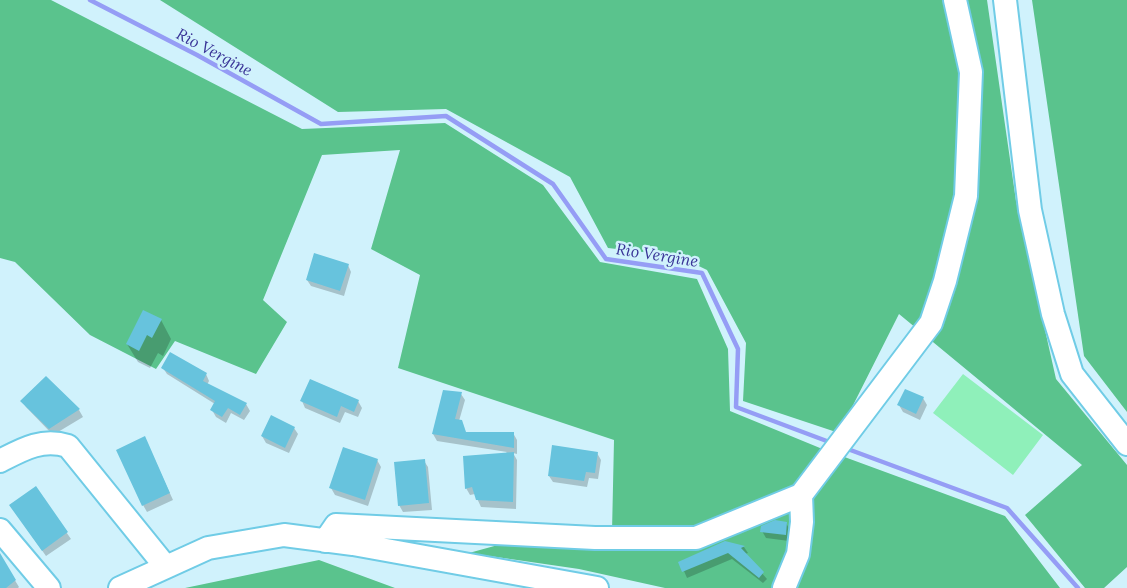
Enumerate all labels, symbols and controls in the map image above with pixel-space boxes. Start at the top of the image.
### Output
water label: Rio Vergine [173,25,255,81]
water label: Rio Vergine [614,240,700,272]

